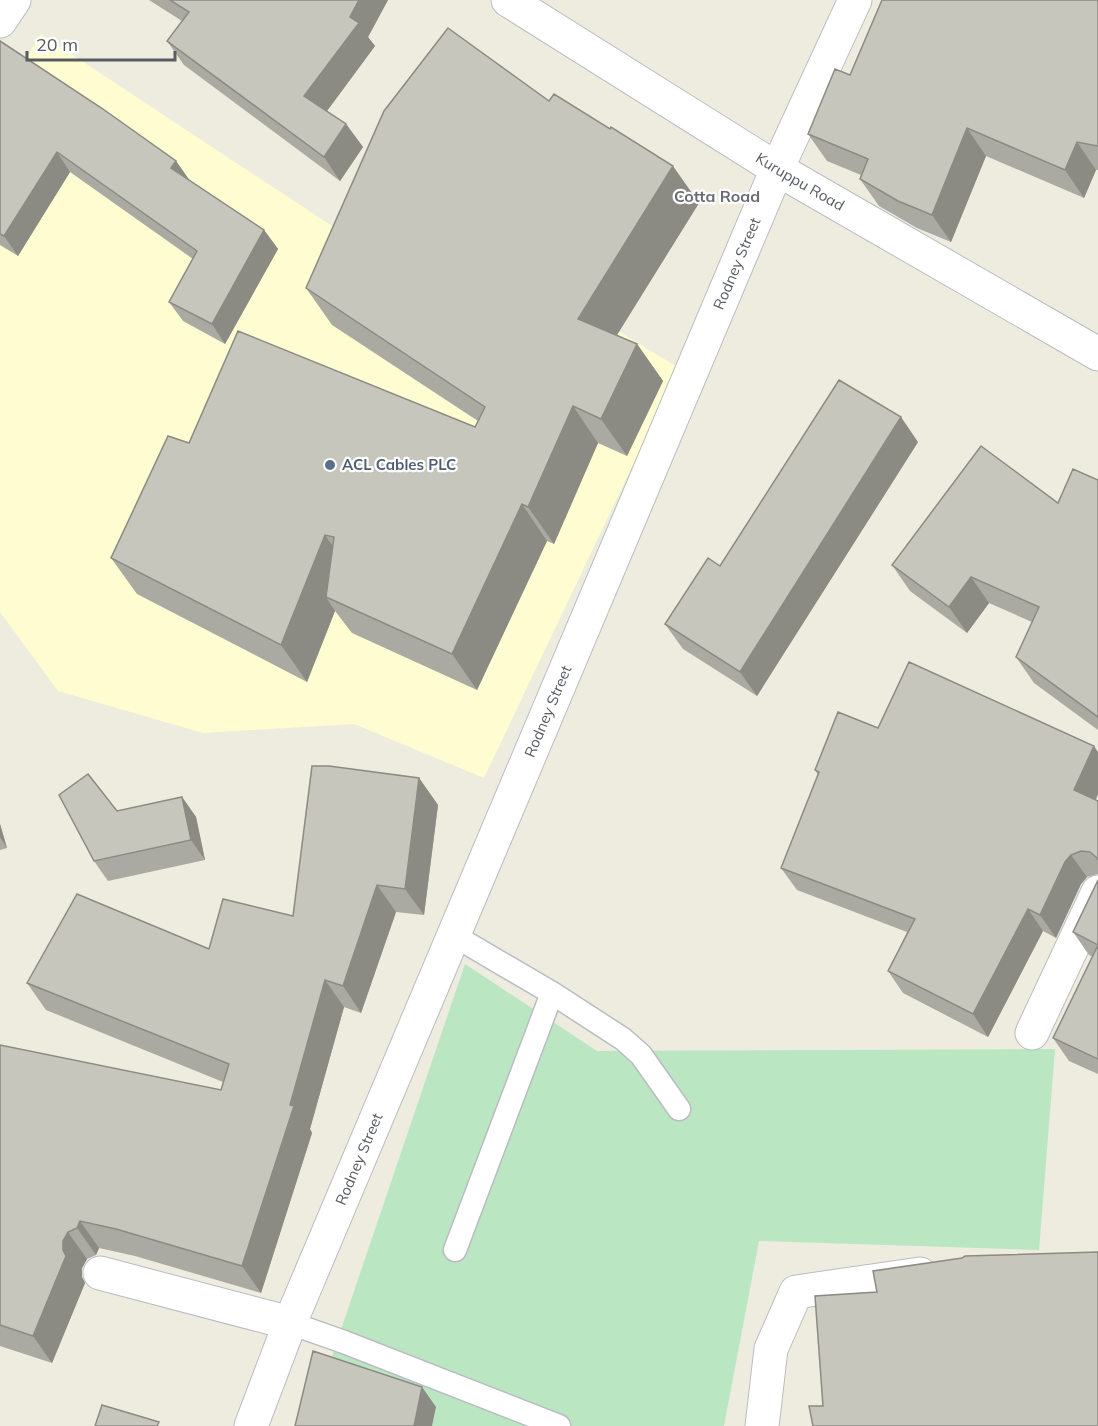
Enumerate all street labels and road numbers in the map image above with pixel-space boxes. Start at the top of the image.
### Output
street label: Kuruppu Road [752,148,848,215]
street label: Rodney Street [709,215,764,312]
street label: Rodney Street [520,662,575,760]
street label: Rodney Street [331,1110,387,1208]

